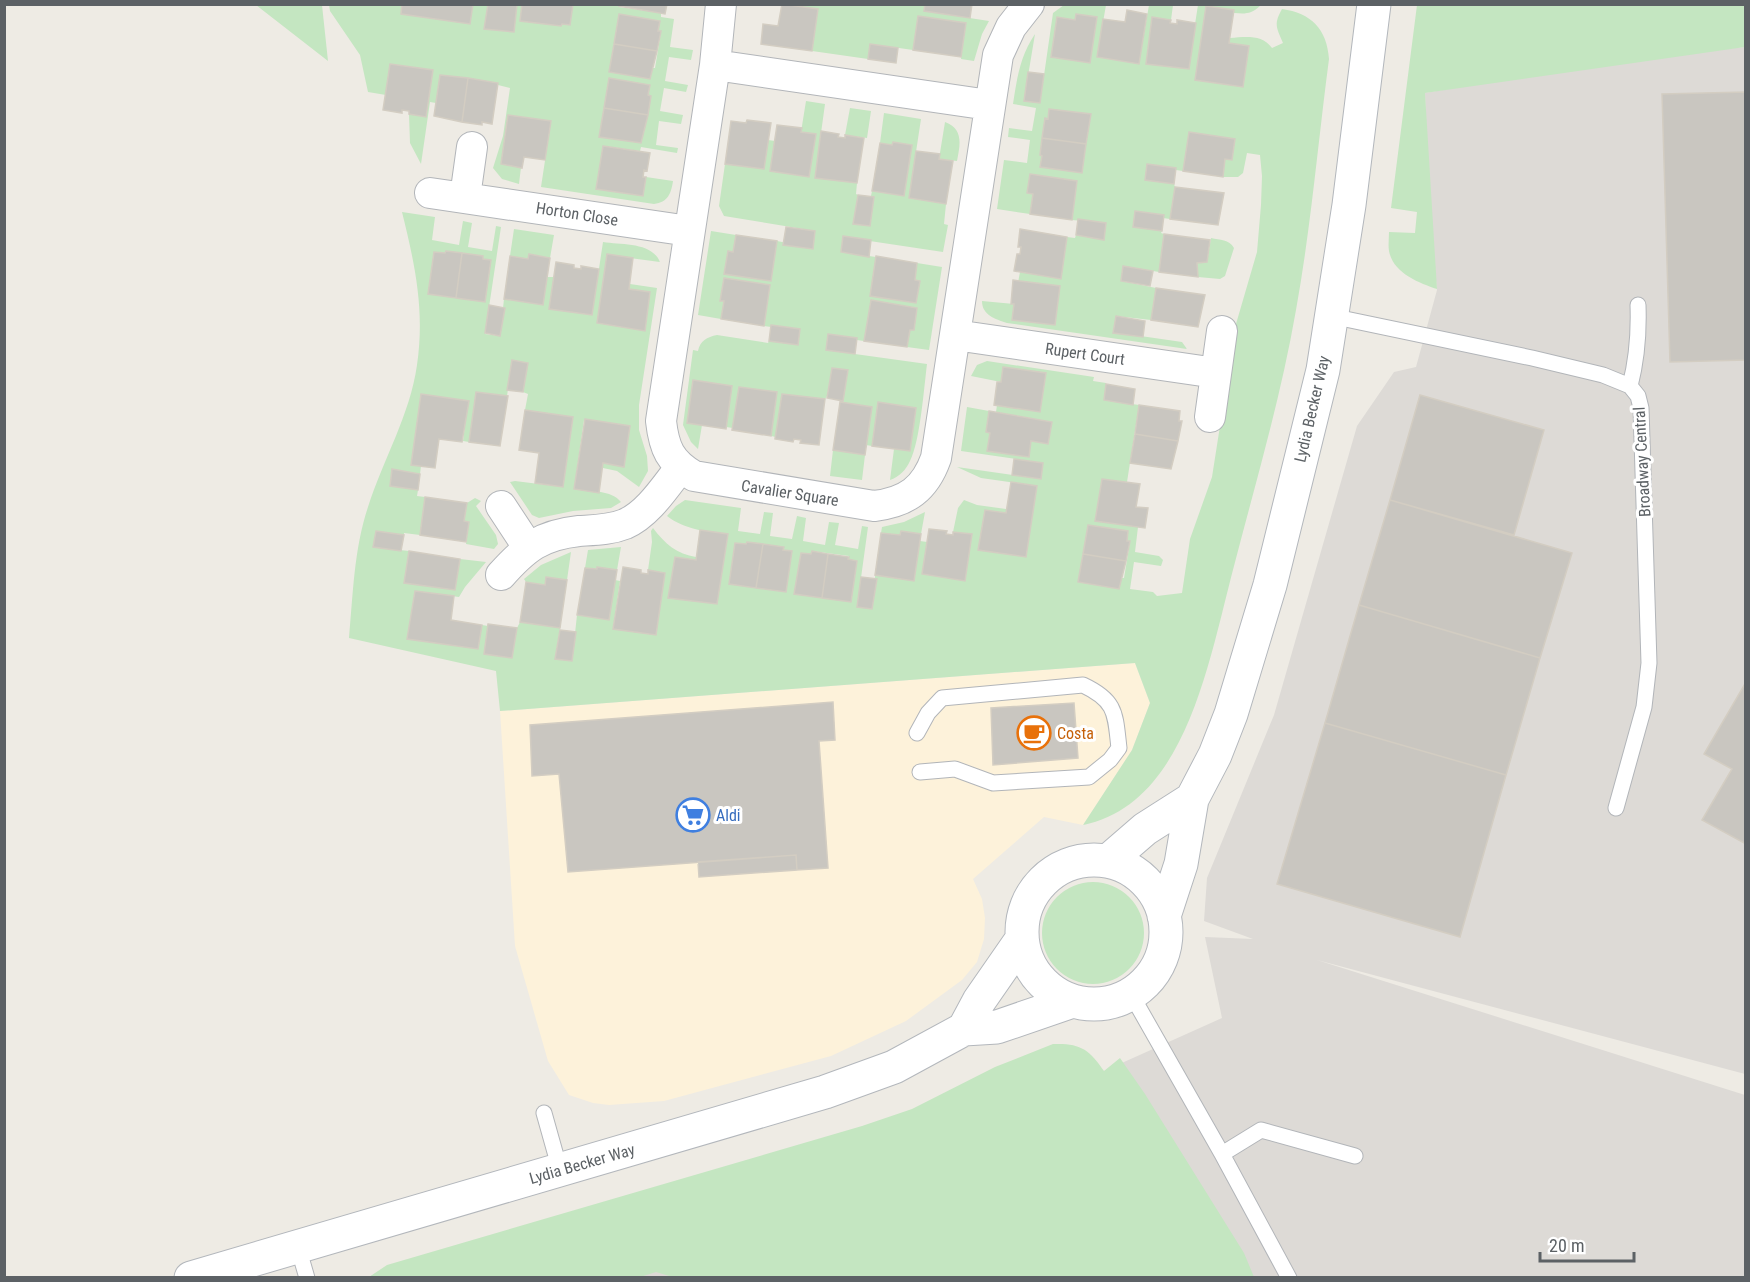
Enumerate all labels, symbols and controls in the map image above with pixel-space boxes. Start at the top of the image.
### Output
street label: Horton Close [535,198,619,230]
street label: Rupert Court [1044,339,1126,369]
street label: Lydia Becker Way [1290,353,1334,464]
street label: Broadway Central [1630,406,1654,518]
street label: Cavalier Square [740,476,840,510]
cafe icon: Costa [1016,715,1052,751]
place label: Costa [1057,724,1094,743]
supermarket icon: Aldi [675,797,711,833]
place label: Aldi [716,806,741,825]
street label: Lydia Becker Way [527,1140,637,1188]
scale bar [1540,1225,1634,1263]
text: 20 m [1549,1235,1584,1256]

